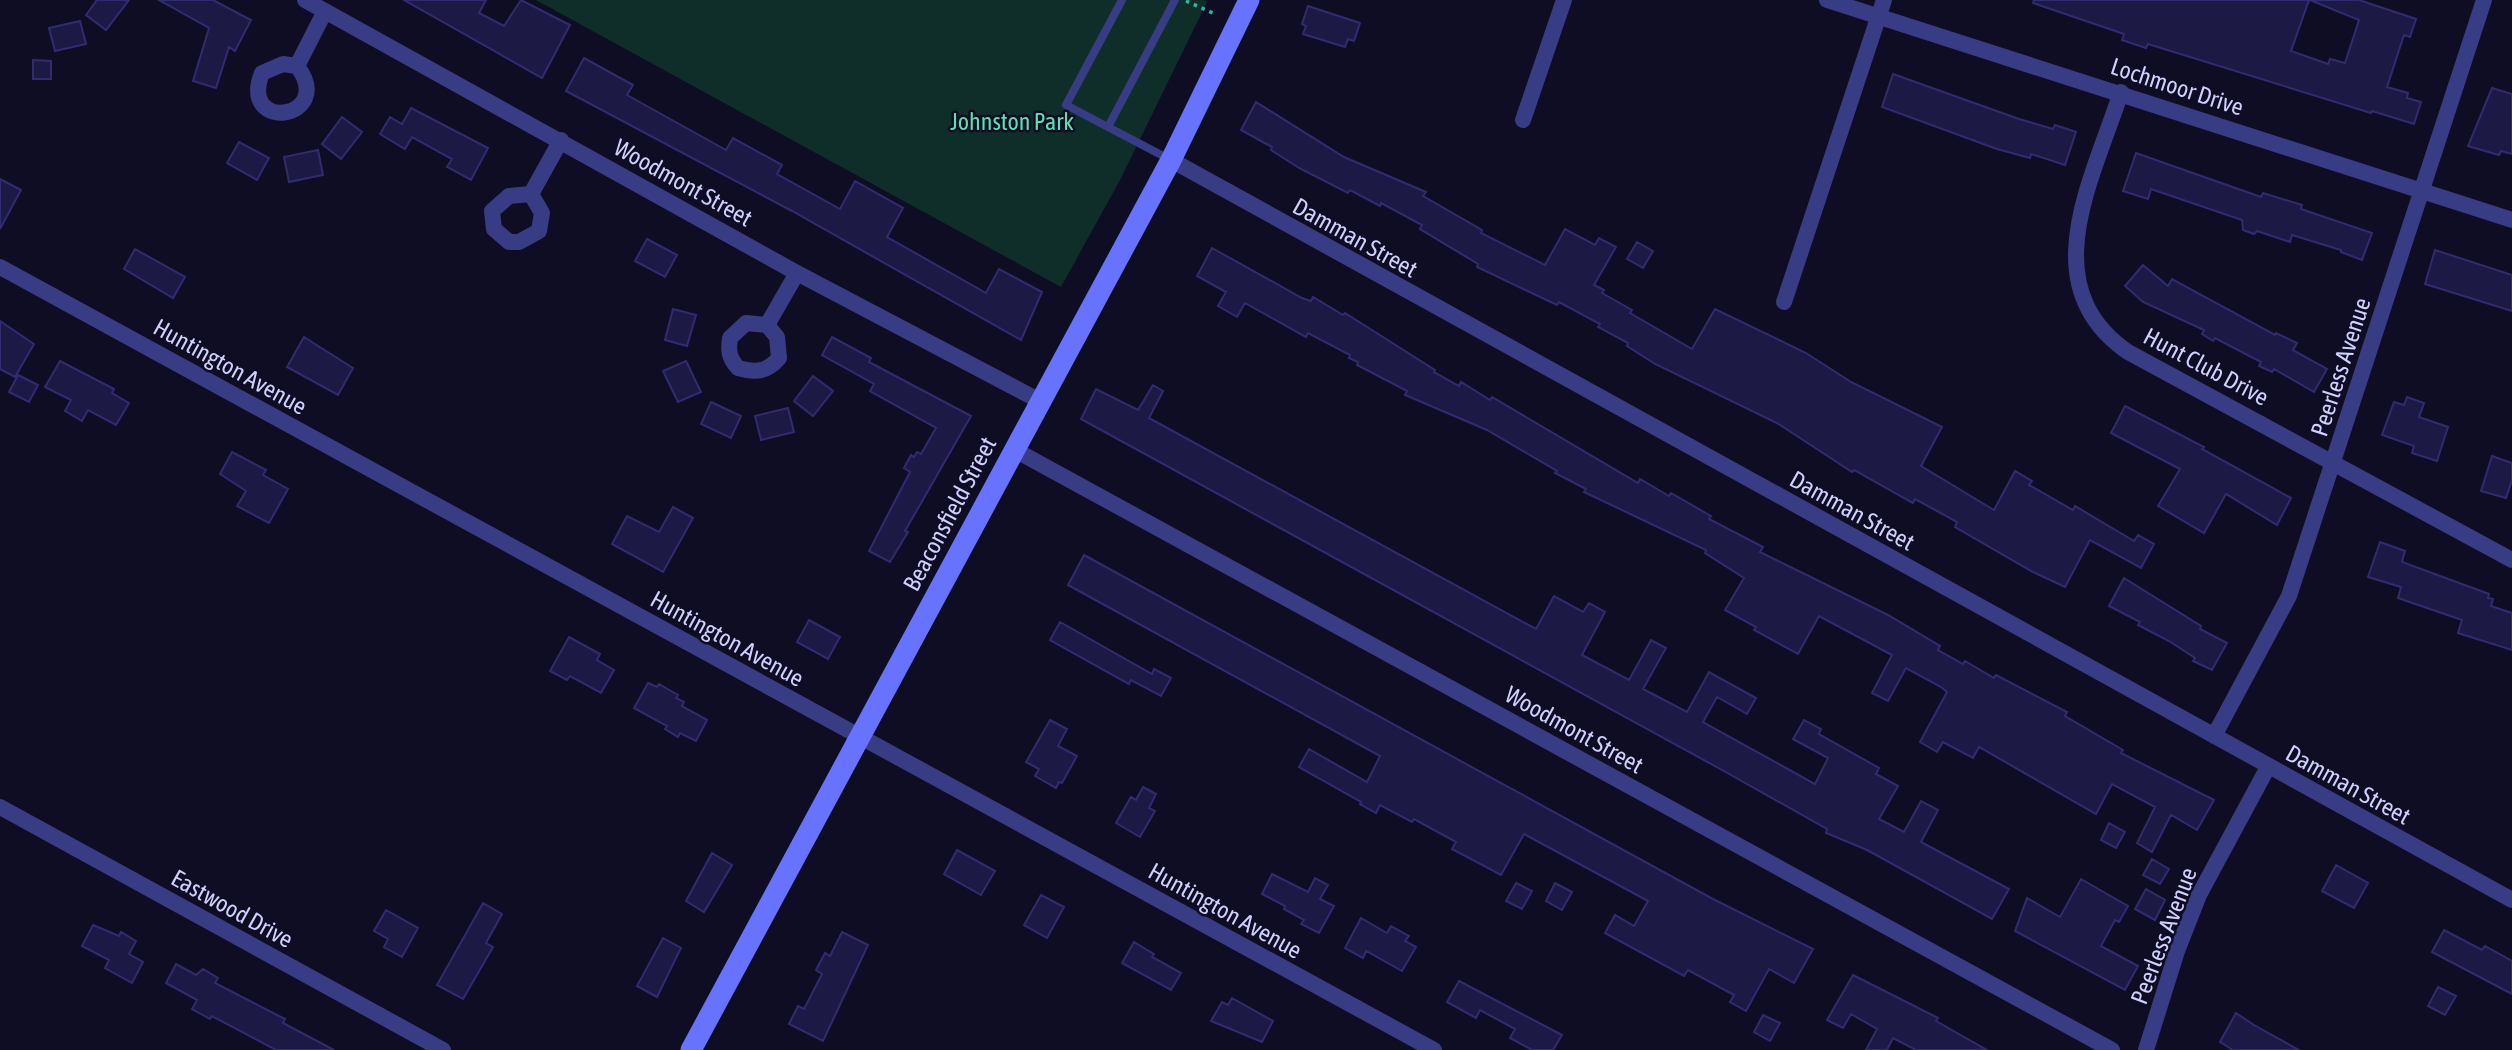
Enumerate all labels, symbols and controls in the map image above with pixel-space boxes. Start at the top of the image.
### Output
street label: Lochmoor Drive [2107,52,2247,121]
park label: Johnston Park [950,108,1074,135]
street label: Woodmont Street [609,134,757,232]
street label: Damman Street [1288,192,1422,283]
street label: Peerless Avenue [2305,294,2376,439]
street label: Huntington Avenue [149,313,312,420]
street label: Hunt Club Drive [2139,322,2273,411]
street label: Beaconsfield Street [898,432,1001,595]
street label: Damman Street [1785,465,1919,556]
street label: Huntington Avenue [646,585,809,692]
street label: Woodmont Street [1500,681,1648,779]
street label: Damman Street [2281,739,2415,830]
street label: Huntington Avenue [1144,857,1307,964]
street label: Eastwood Drive [167,864,298,953]
street label: Peerless Avenue [2125,864,2202,1008]

